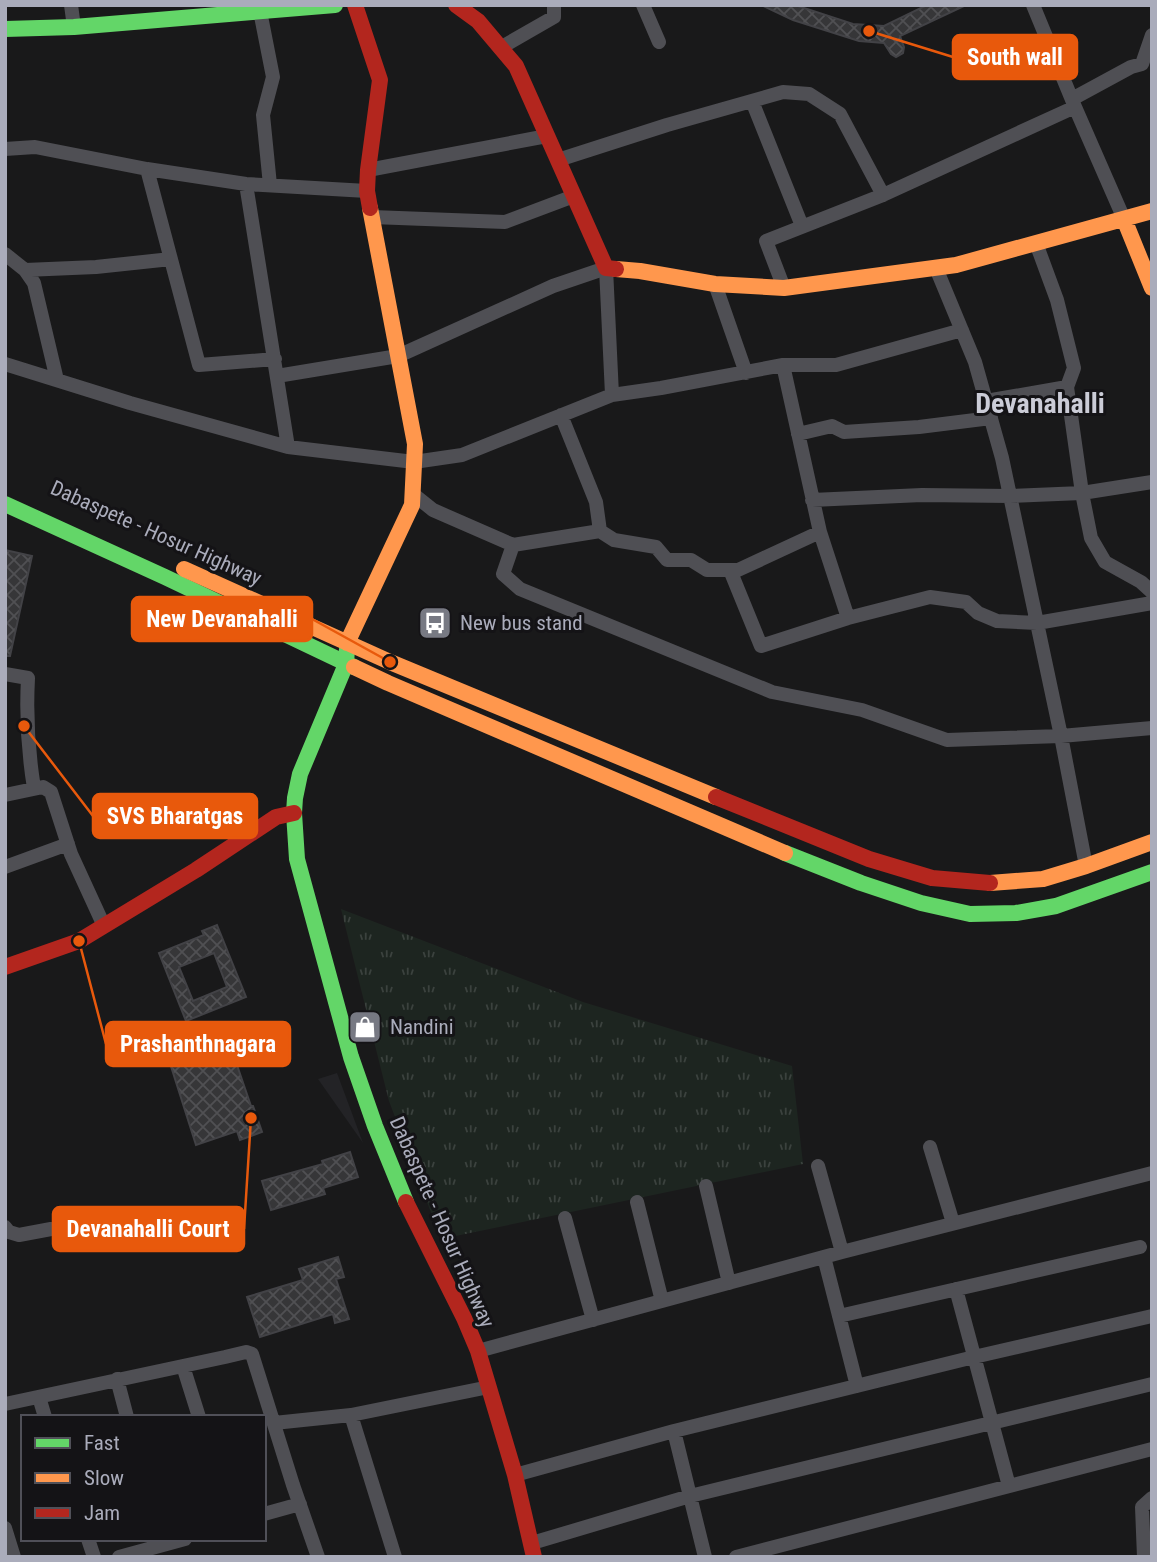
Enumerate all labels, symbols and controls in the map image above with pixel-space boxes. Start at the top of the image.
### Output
callout: South wall [953,35,1077,79]
text: South wall [967,44,1063,71]
district label: Devanahalli [975,387,1105,420]
street label: Dabaspete - Hosur Highway [47,476,265,590]
callout: New Devanahalli [132,597,312,641]
bus stop icon: New bus stand [416,604,454,642]
text: New Devanahalli [146,606,298,633]
place label: New bus stand [460,611,583,635]
callout: SVS Bharatgas [93,794,257,838]
text: SVS Bharatgas [107,803,243,830]
shop icon: Nandini [346,1008,384,1046]
place label: Nandini [390,1015,453,1039]
callout: Prashanthnagara [106,1022,290,1066]
text: Prashanthnagara [120,1031,276,1058]
street label: Dabaspete - Hosur Highway [385,1113,499,1331]
callout: Devanahalli Court [53,1207,244,1251]
text: Devanahalli Court [67,1216,229,1243]
legend [21,1415,266,1541]
text: Fast [84,1431,120,1455]
text: Slow [84,1466,124,1490]
text: Jam [84,1501,120,1525]

